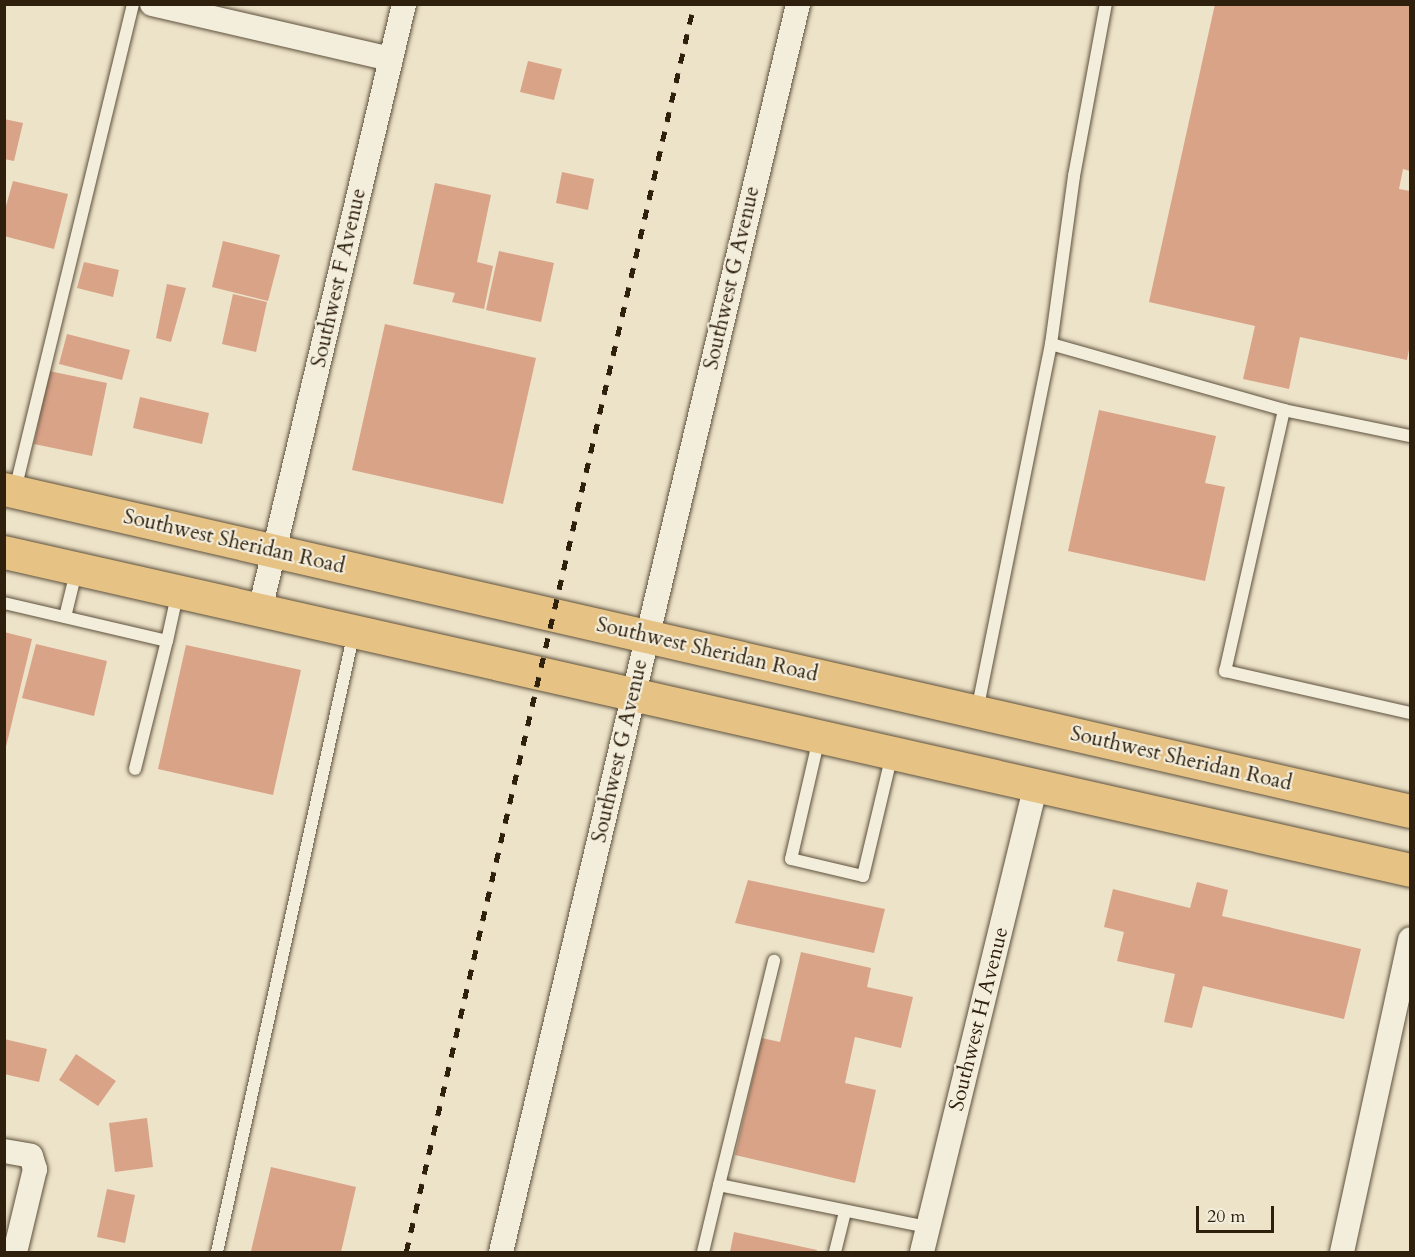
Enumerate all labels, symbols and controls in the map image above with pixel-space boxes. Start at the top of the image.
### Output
street label: Southwest G Avenue [699,184,765,372]
street label: Southwest F Avenue [306,186,372,370]
street label: Southwest Sheridan Road [121,504,347,580]
street label: Southwest Sheridan Road [594,612,820,688]
street label: Southwest G Avenue [587,657,653,845]
street label: Southwest Sheridan Road [1068,721,1294,797]
street label: Southwest H Avenue [944,924,1014,1114]
scale bar [1199,1194,1277,1232]
text: 20 m [1207,1204,1246,1229]

